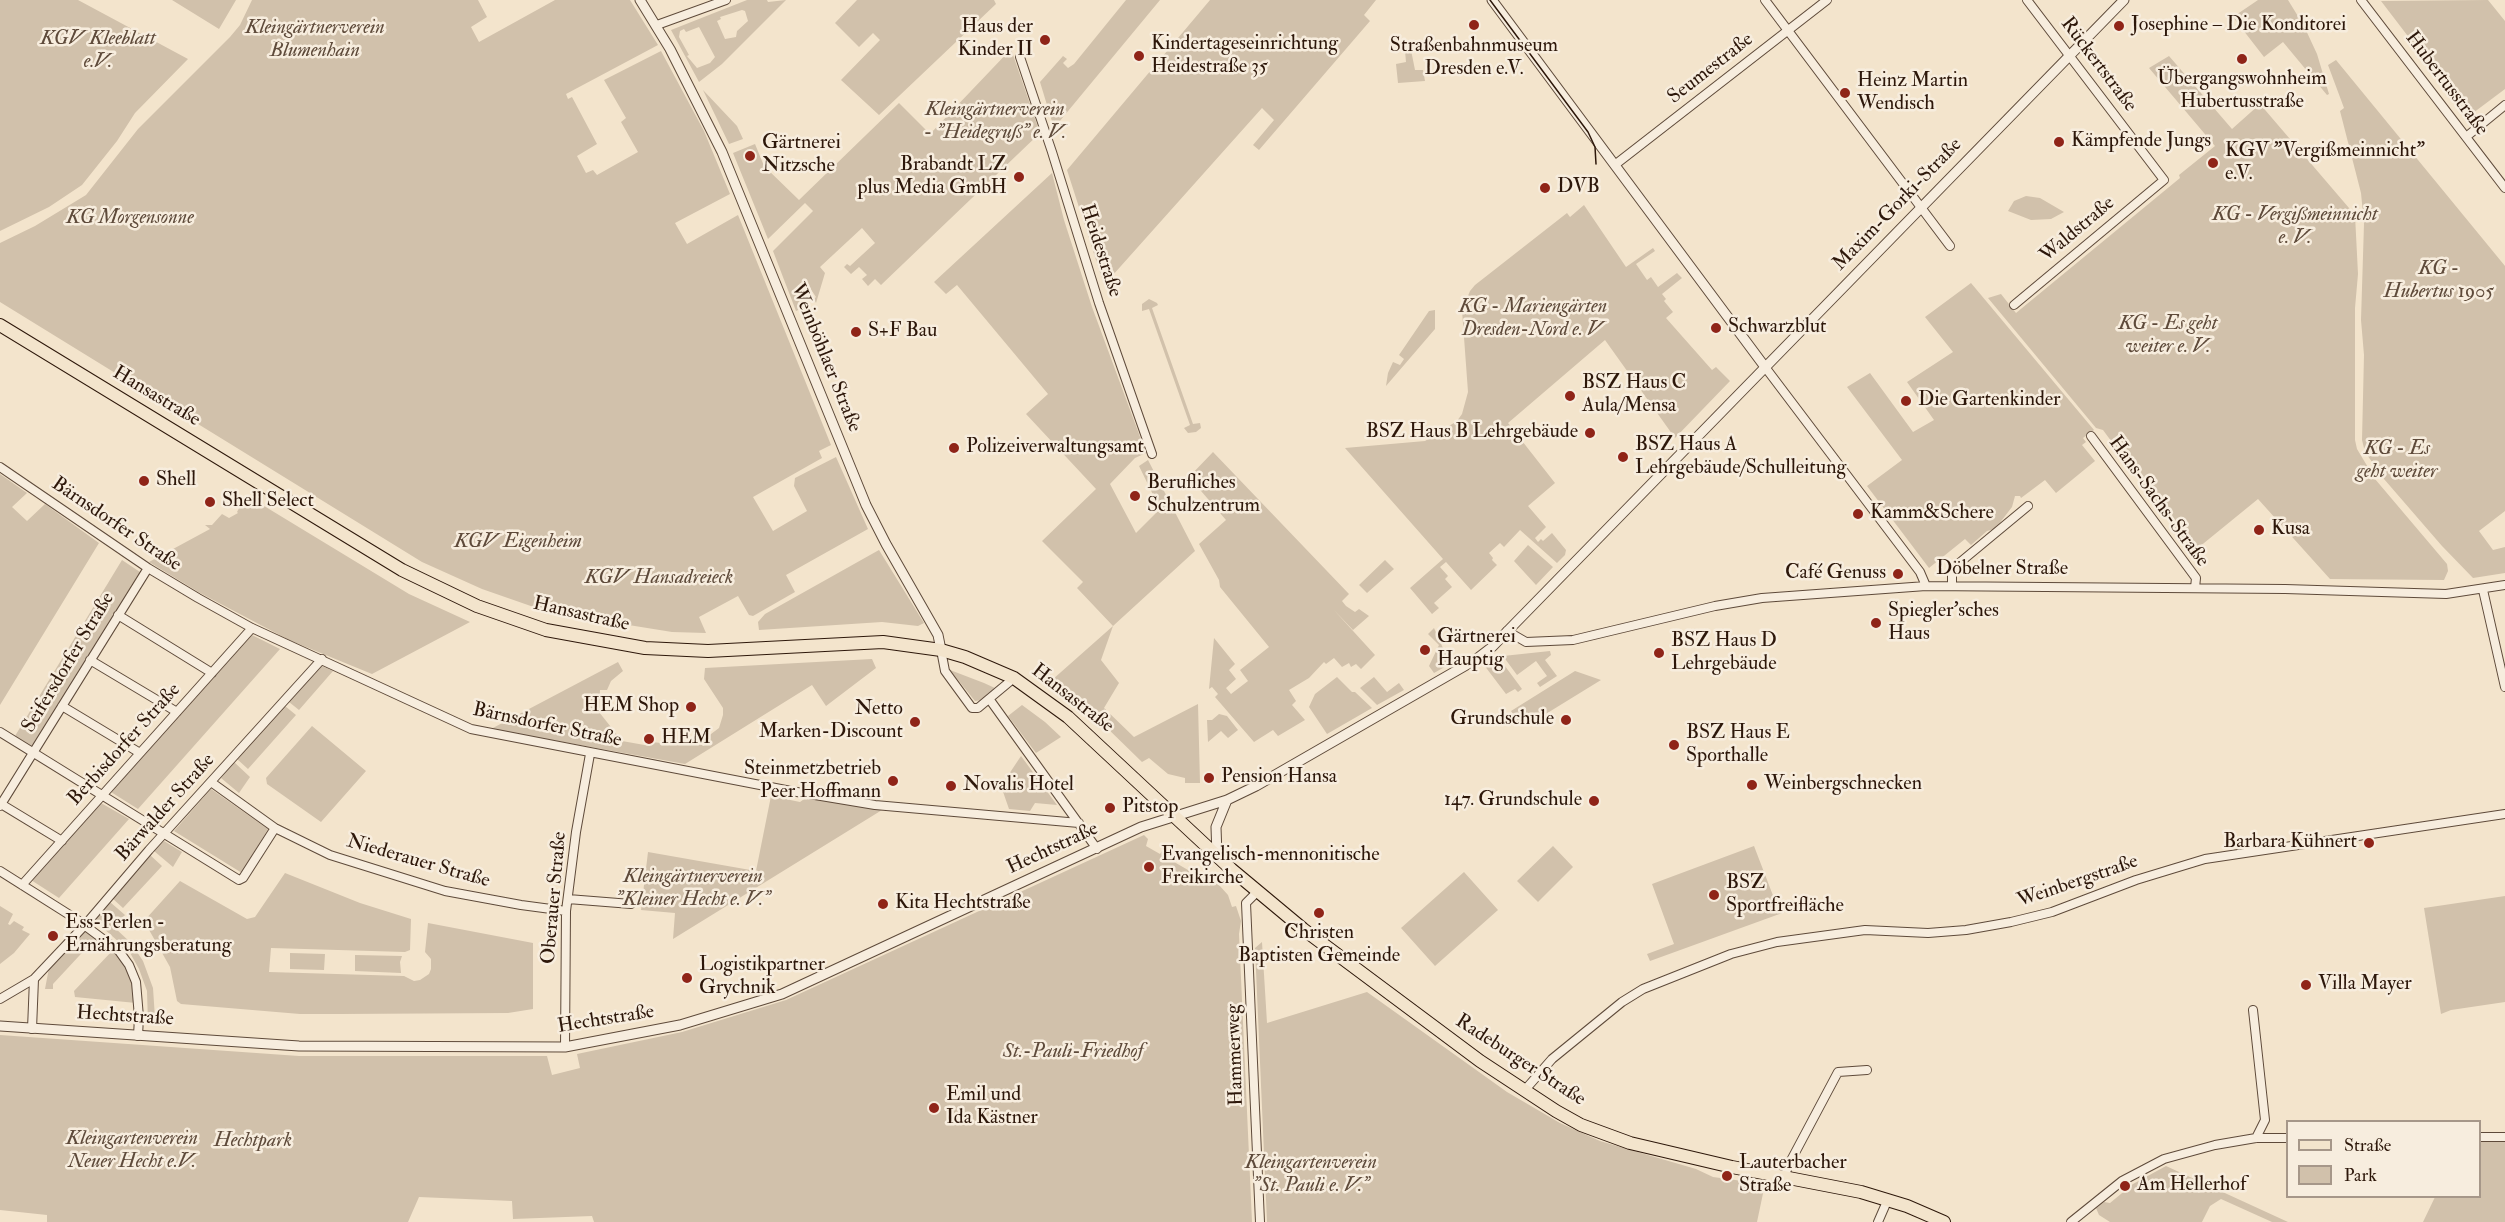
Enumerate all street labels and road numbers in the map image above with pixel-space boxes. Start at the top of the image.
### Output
street label: Rückertstraße [2055,13,2141,117]
street label: Hubertusstraße [2399,27,2493,141]
street label: Seumestraße [1663,28,1759,110]
street label: Maxim-Gorki-Straße [1829,134,1967,276]
street label: Waldstraße [2036,192,2120,268]
street label: Heidestraße [1074,202,1126,300]
street label: Weinböhlaer Straße [784,280,866,436]
street label: Hansastraße [108,361,204,433]
street label: Hans-Sachs-Straße [2102,432,2214,572]
street label: Bärnsdorfer Straße [46,473,186,577]
street label: Döbelner Straße [1936,558,2068,582]
street label: Seifersdorfer Straße [18,588,120,738]
street label: Hansastraße [530,592,632,638]
street label: Hansastraße [1026,659,1118,739]
street label: Berbisdorfer Straße [64,679,186,811]
street label: Bärnsdorfer Straße [470,698,624,754]
street label: Bärwalder Straße [111,749,221,867]
street label: Hechtstraße [1004,817,1102,881]
street label: Niederauer Straße [344,830,492,894]
street label: Oberauer Straße [537,831,573,965]
street label: Weinbergstraße [2015,850,2141,914]
street label: Hechtstraße [556,1001,656,1039]
street label: Hechtstraße [75,1002,175,1032]
street label: Hammerweg [1222,1004,1250,1106]
street label: Radeburger Straße [1450,1010,1590,1112]

